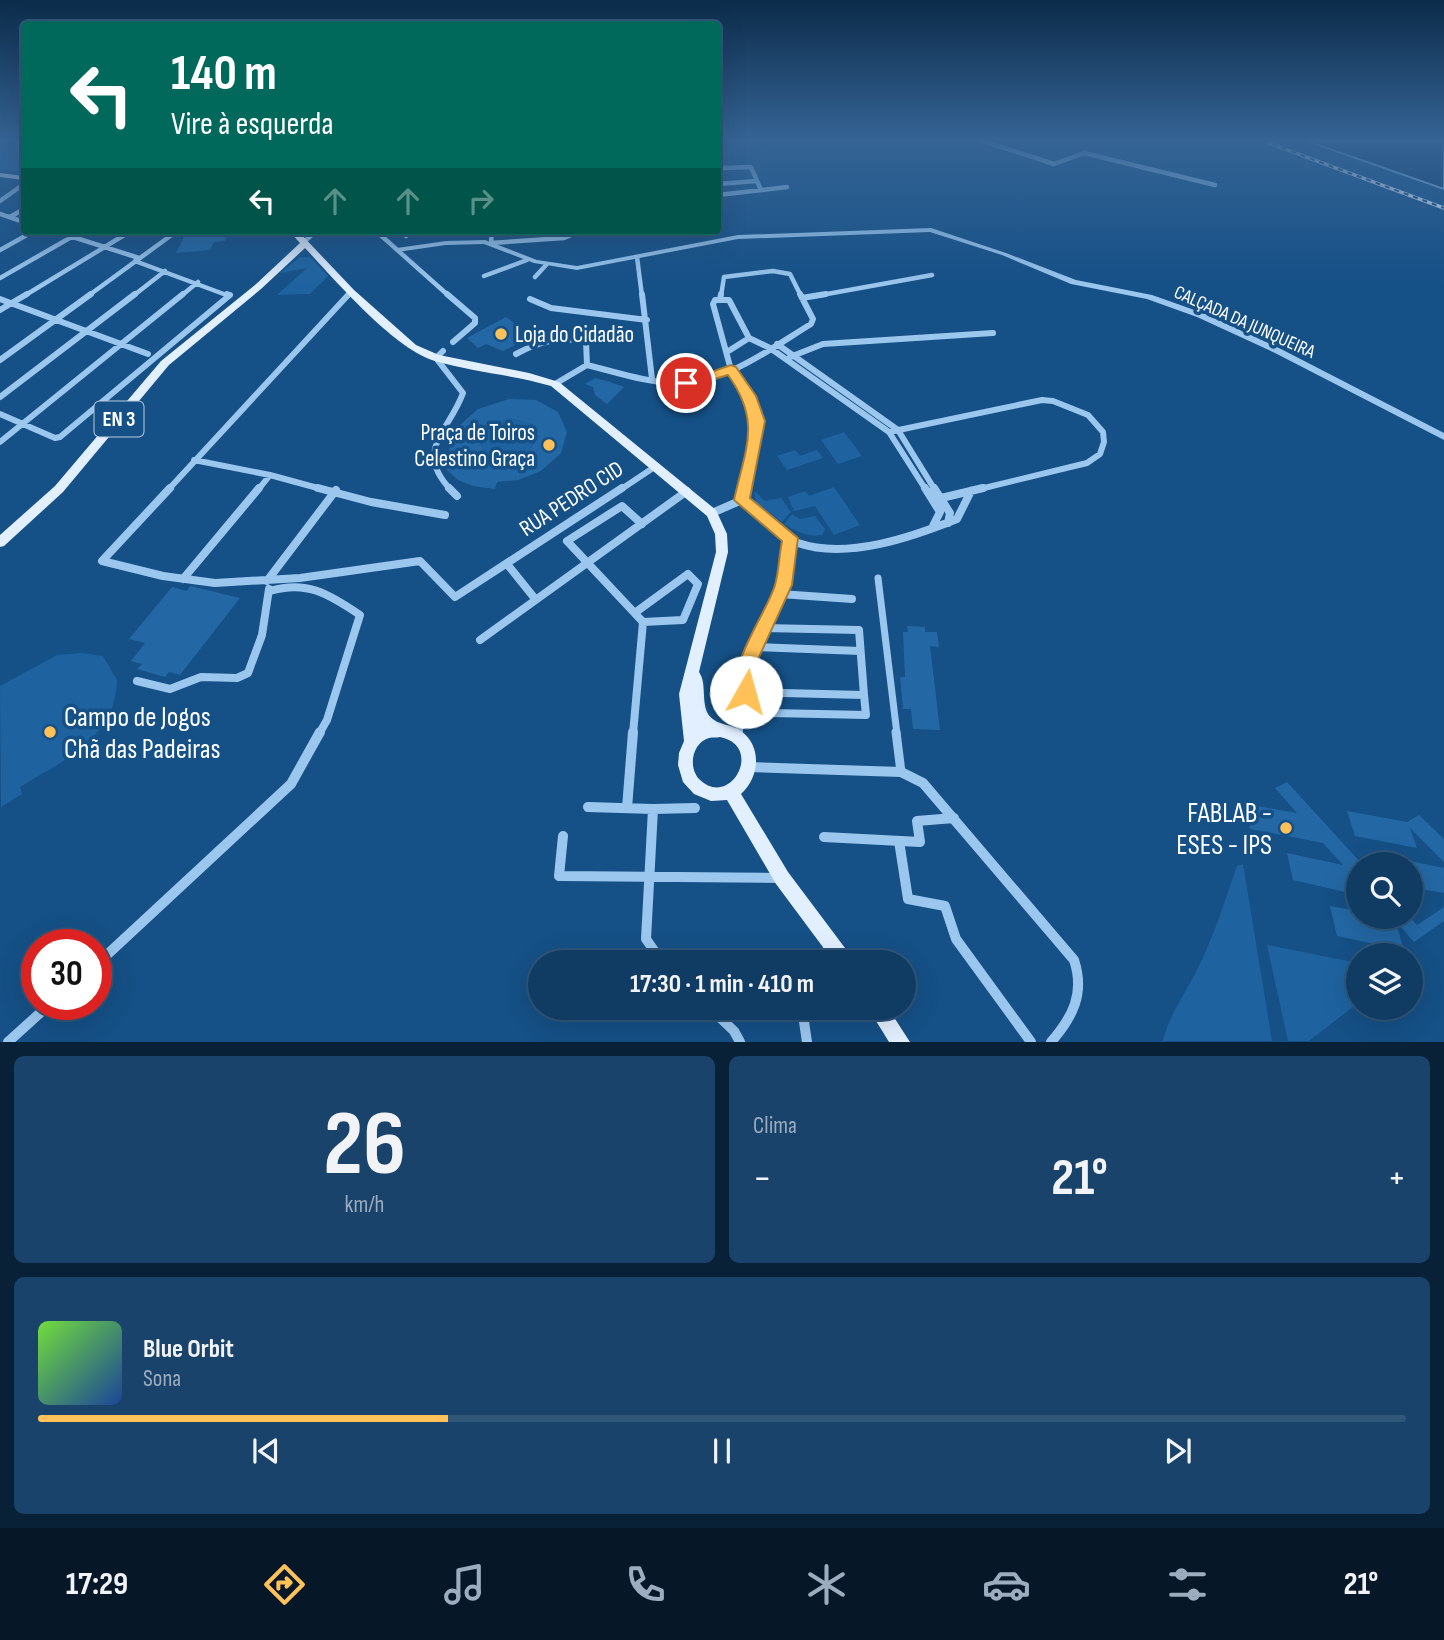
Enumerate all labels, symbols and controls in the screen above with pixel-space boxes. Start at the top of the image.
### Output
text: 140 m [171,45,277,104]
icon: left [56,49,147,140]
text: Vire à esquerda [171,105,334,144]
icon: left [243,182,281,220]
icon: ahead [316,182,354,220]
icon: ahead [389,182,427,220]
icon: right [462,182,500,220]
street label: CALÇADA DA JUNQUEIRA [1170,281,1319,364]
place label: Loja do Cidadão [515,321,634,349]
marker: Loja do Cidadão [493,326,509,342]
pin [656,353,716,413]
icon: arrive [667,364,705,402]
road number: EN 3 [94,402,144,436]
place label: Praça de Toiros Celestino Graça [414,419,535,473]
marker: Praça de Toiros Celestino Graça [541,437,557,453]
street label: RUA PEDRO CID [514,455,629,543]
position arrow [709,655,783,729]
place label: Campo de Jogos Chã das Padeiras [64,701,221,766]
marker: Campo de Jogos Chã das Padeiras [42,724,58,740]
place label: FABLAB - ESES - IPS [1176,797,1272,862]
marker: FABLAB - ESES - IPS [1278,820,1294,836]
map controls [1346,852,1423,1020]
button: search [1346,852,1423,929]
speed limit sign: 30 [21,929,112,1020]
button: layers [1346,943,1423,1020]
text: 17:30 · 1 min · 410 m [630,969,814,1000]
text: 26 [323,1091,406,1200]
text: Clima [753,1112,797,1140]
text: 21° [1051,1147,1108,1210]
text: − [753,1156,772,1201]
text: + [1387,1156,1406,1201]
text: km/h [345,1191,384,1219]
text: Blue Orbit [143,1334,234,1365]
text: Sona [143,1365,181,1393]
icon: previous [247,1432,285,1470]
icon: pause [703,1432,741,1470]
icon: next [1159,1432,1197,1470]
icon: directions [260,1560,309,1609]
icon: music [440,1560,489,1609]
icon: phone [621,1560,670,1609]
icon: climate [802,1560,851,1609]
icon: car [982,1560,1031,1609]
icon: filters [1163,1560,1212,1609]
text: 17:29 [66,1565,128,1604]
text: 21° [1343,1565,1378,1604]

